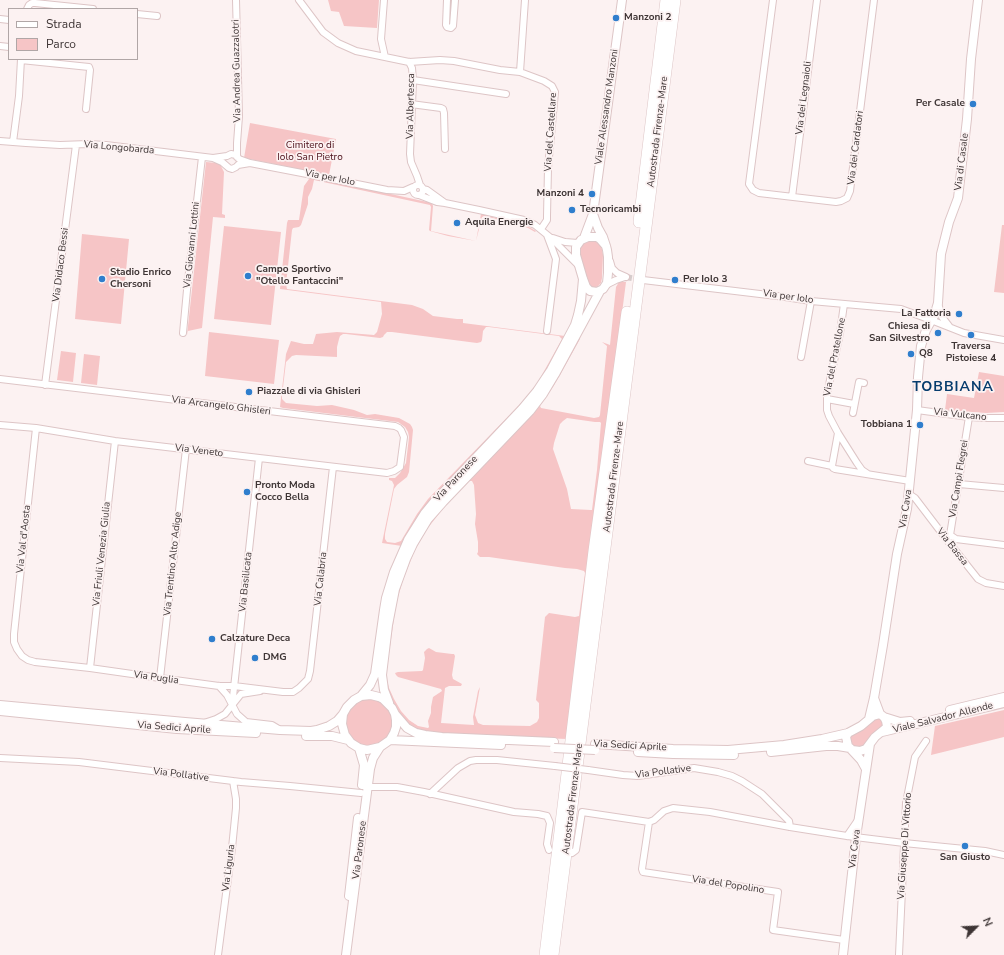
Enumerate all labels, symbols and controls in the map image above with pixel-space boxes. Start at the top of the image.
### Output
legend [8,8,138,60]
place label: Manzoni 2 [624,12,671,24]
marker: Manzoni 2 [611,13,621,23]
text: Strada [46,16,82,32]
street label: Via Andrea Guazzalotri [230,19,244,123]
text: Parco [46,36,76,52]
street label: Viale Alessandro Manzoni [593,48,621,166]
street label: Via dei Legnaioli [794,61,814,135]
street label: Via Albertesca [404,73,418,139]
street label: Autostrada Firenze-Mare [645,76,671,188]
street label: Via del Castellare [542,92,560,172]
place label: Per Casale [916,98,965,110]
marker: Per Casale [968,99,978,109]
street label: Via dei Cardatori [846,110,866,186]
street label: Via di Casale [953,132,971,192]
street label: Via Longobarda [83,139,155,157]
park label: Cimitero di Iolo San Pietro [277,140,343,164]
street label: Via per Iolo [304,167,356,189]
place label: Manzoni 4 [537,188,584,200]
marker: Manzoni 4 [587,189,597,199]
street label: Via Giovanni Lottini [181,201,203,289]
place label: Tecnoricambi [580,204,641,216]
marker: Tecnoricambi [567,205,577,215]
place label: Aquila Energie [465,217,533,229]
marker: Aquila Energie [452,218,462,228]
street label: Via Didaco Bessi [50,227,72,303]
place label: Campo Sportivo "Otello Fantaccini" [256,264,343,288]
place label: Stadio Enrico Chersoni [110,267,171,290]
marker: Campo Sportivo "Otello Fantaccini" [243,271,253,281]
marker: Stadio Enrico Chersoni [97,274,107,284]
place label: Per Iolo 3 [683,274,727,286]
marker: Per Iolo 3 [670,275,680,285]
street label: Via per Iolo [762,288,814,306]
place label: La Fattoria [901,308,951,320]
marker: La Fattoria [954,309,964,319]
street label: Via del Pratellone [821,317,849,397]
place label: Chiesa di San Silvestro [869,321,930,344]
marker: Chiesa di San Silvestro [933,328,943,338]
marker: Traversa Pistoiese 4 [966,330,976,340]
place label: Traversa Pistoiese 4 [946,341,996,364]
place label: Q8 [919,348,933,360]
marker: Q8 [906,349,916,359]
district label: TOBBIANA [912,380,994,396]
place label: Piazzale di via Ghisleri [257,386,361,398]
marker: Piazzale di via Ghisleri [244,387,254,397]
street label: Via Arcangelo Ghisleri [171,394,271,418]
street label: Via Vulcano [933,406,987,424]
place label: Tobbiana 1 [861,419,912,431]
marker: Tobbiana 1 [915,420,925,430]
street label: Autostrada Firenze-Mare [601,421,627,533]
street label: Via Campi Flegrei [947,439,971,519]
street label: Via Veneto [174,442,224,460]
street label: Via Paronese [432,453,480,505]
place label: Pronto Moda Cocco Bella [255,480,315,504]
marker: Pronto Moda Cocco Bella [242,487,252,497]
street label: Via Cava [897,489,915,529]
street label: Via Friuli Venezia Giulia [91,501,113,607]
street label: Via Val d'Aosta [14,504,34,574]
street label: Via Trentino Alto Adige [162,511,184,617]
street label: Via Bassa [934,526,970,568]
street label: Via Basilicata [237,551,255,613]
street label: Via Calabria [312,551,330,607]
place label: Calzature Deca [220,633,290,645]
marker: Calzature Deca [207,634,217,644]
place label: DMG [263,652,287,664]
marker: DMG [250,653,260,663]
street label: Via Puglia [133,669,179,687]
street label: Viale Salvador Allende [892,700,994,736]
street label: Via Sedici Aprile [137,719,211,737]
street label: Via Sedici Aprile [593,738,667,754]
street label: Autostrada Firenze-Mare [560,743,586,855]
street label: Via Pollative [634,763,692,781]
street label: Via Pollative [152,766,210,784]
street label: Via Giuseppe Di Vittorio [895,792,915,900]
street label: Via Paronese [350,820,370,880]
street label: Via Cava [847,829,863,869]
marker: San Giusto [960,841,970,851]
street label: Via Liguria [220,844,238,892]
place label: San Giusto [940,852,990,864]
street label: Via del Popolino [691,873,765,897]
north arrow [956,907,996,947]
text: N [979,915,996,929]

